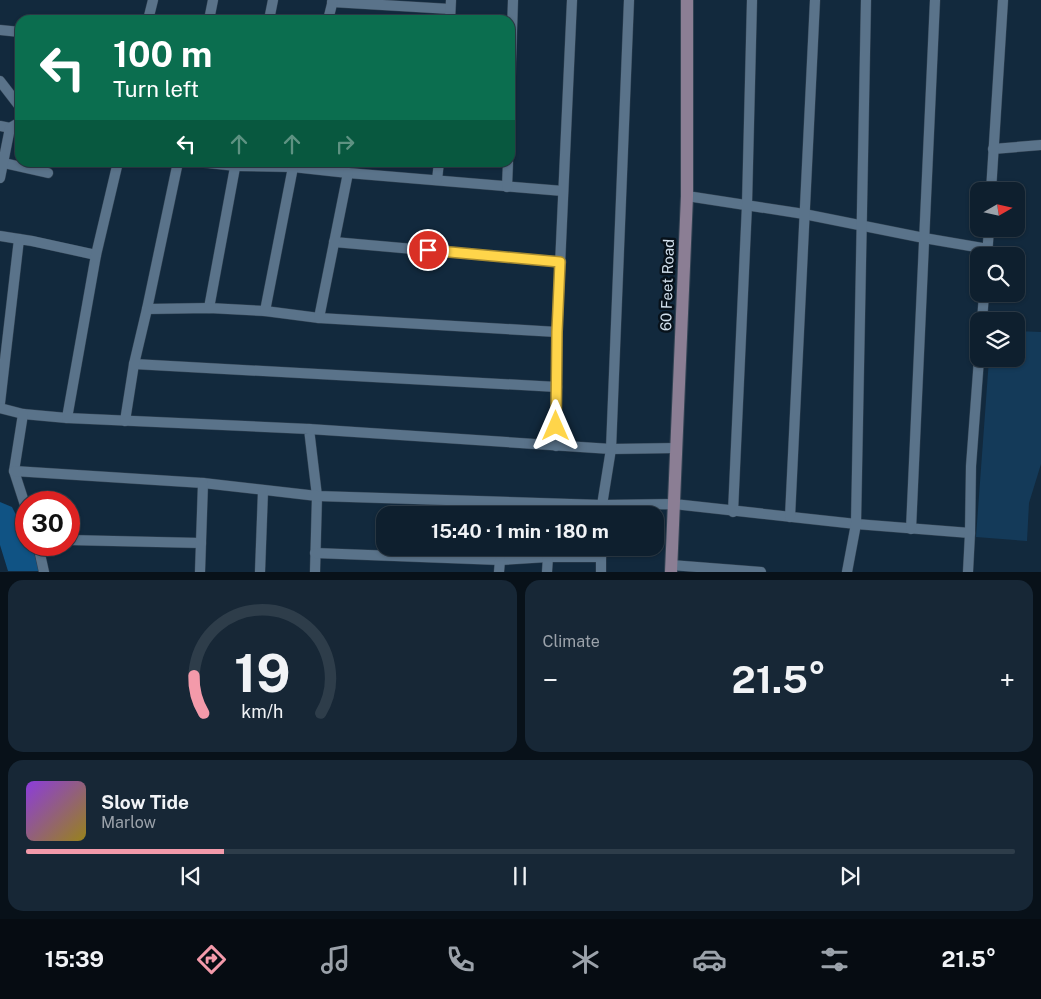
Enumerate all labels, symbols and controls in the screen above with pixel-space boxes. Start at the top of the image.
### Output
text: 100 m [113,34,212,75]
icon: left [30,35,95,100]
text: Turn left [113,76,199,102]
icon: left [172,130,200,158]
icon: ahead [225,130,253,158]
icon: ahead [278,130,306,158]
icon: right [331,130,359,158]
north arrow [970,182,1025,238]
map controls [970,182,1025,367]
pin [407,229,449,271]
icon: arrive [414,236,442,264]
street label: 60 Feet Road [657,239,677,331]
button: search [970,247,1025,302]
button: layers [970,312,1025,367]
position arrow [529,399,581,451]
speed limit sign: 30 [15,491,80,556]
text: 15:40 · 1 min · 180 m [431,520,609,542]
text: Climate [543,632,600,651]
text: 19 [234,643,291,704]
text: 21.5° [732,657,826,702]
text: − [543,663,558,696]
text: + [999,663,1015,696]
text: km/h [241,701,283,722]
text: Slow Tide [101,791,189,813]
text: Marlow [101,813,156,832]
icon: previous [177,862,205,890]
icon: pause [506,862,534,890]
icon: next [836,862,864,890]
icon: directions [194,942,229,977]
icon: music [318,942,353,977]
icon: phone [443,942,478,977]
icon: climate [568,942,603,977]
icon: car [692,942,727,977]
icon: filters [817,942,852,977]
text: 15:39 [45,946,104,972]
text: 21.5° [942,946,996,972]

